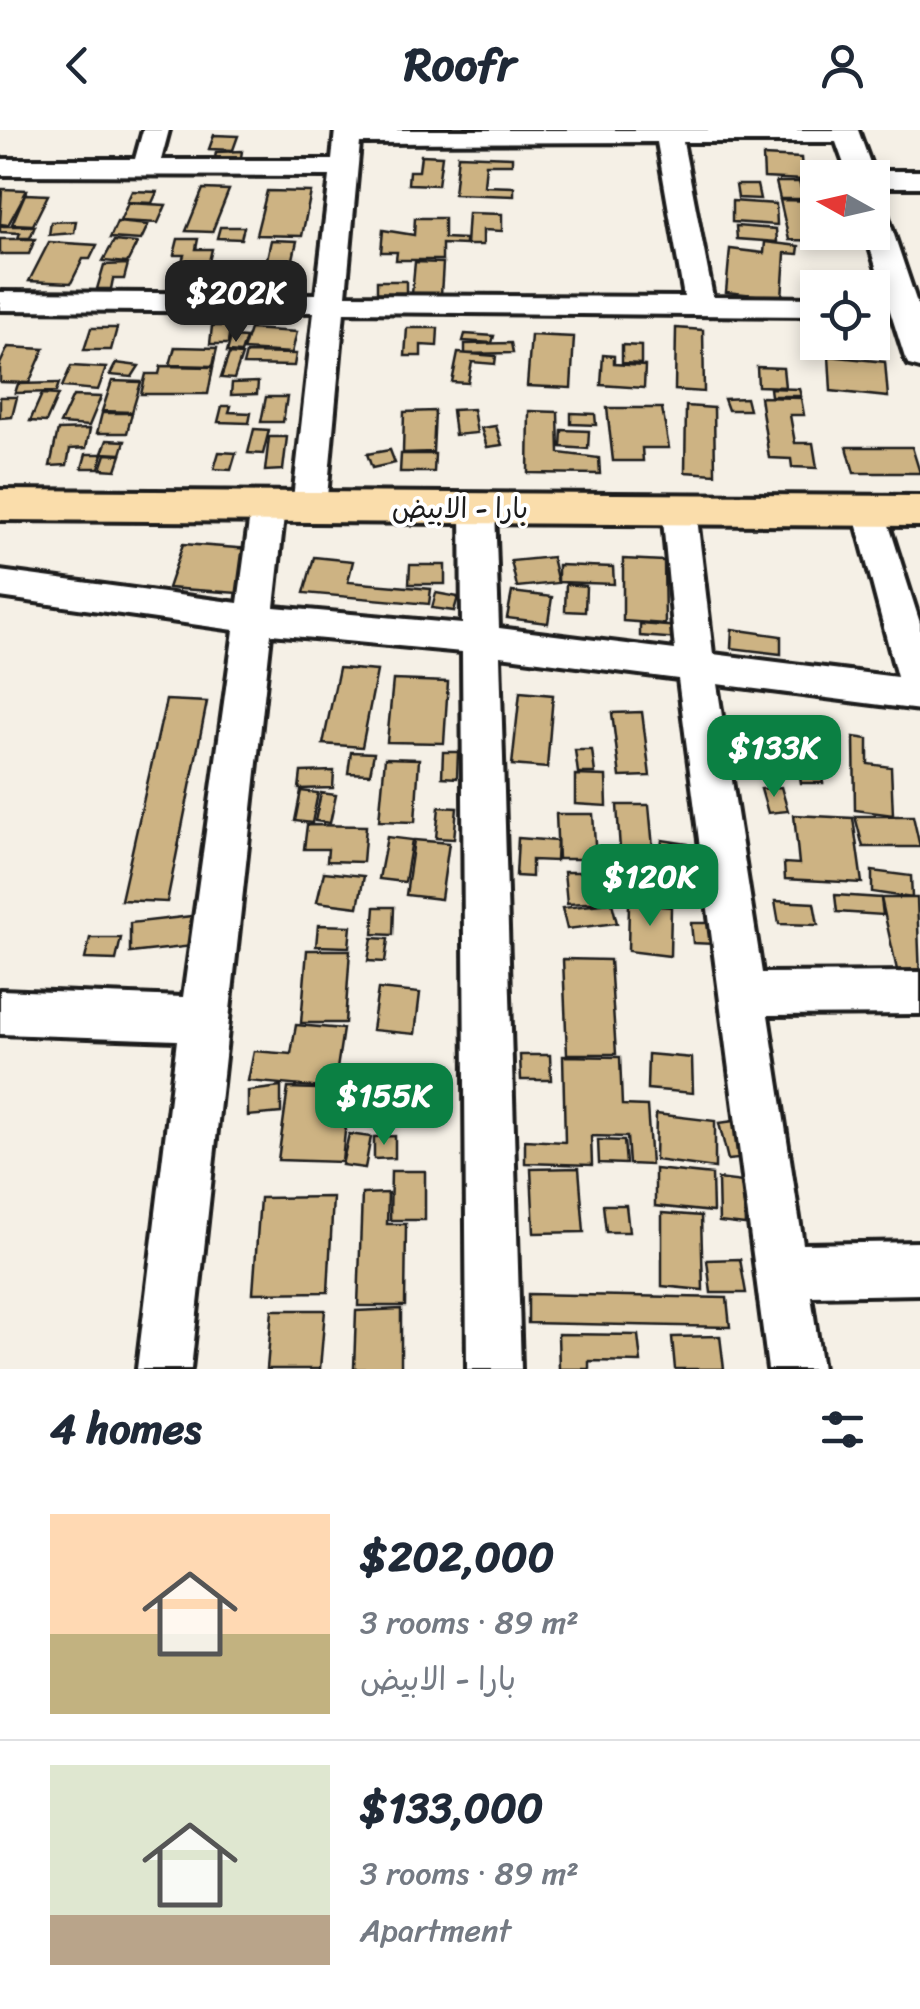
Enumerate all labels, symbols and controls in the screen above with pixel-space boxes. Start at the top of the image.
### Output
text: Roofr [404,25,516,105]
icon: back [50,38,105,93]
icon: person [815,38,870,93]
north arrow [800,160,890,250]
map controls [800,160,890,360]
pin: $202K [166,260,306,345]
text: $202K [187,264,285,321]
button: locate [800,270,890,360]
street label: بارا - الابيض [392,484,528,533]
pin: $133K [704,715,844,800]
text: $133K [729,719,819,776]
pin: $120K [580,844,720,929]
text: $120K [603,848,697,905]
pin: $155K [314,1063,454,1148]
text: $155K [337,1067,431,1124]
text: 4 homes [50,1392,202,1466]
icon: filters [815,1402,870,1457]
text: $202,000 [360,1520,554,1594]
icon: home [130,1554,250,1674]
text: 3 rooms · 89 m² [360,1594,579,1651]
text: بارا - الابيض [360,1651,516,1708]
text: $133,000 [360,1771,543,1845]
icon: home [130,1805,250,1925]
text: 3 rooms · 89 m² [360,1845,579,1902]
text: Apartment [360,1902,511,1959]

